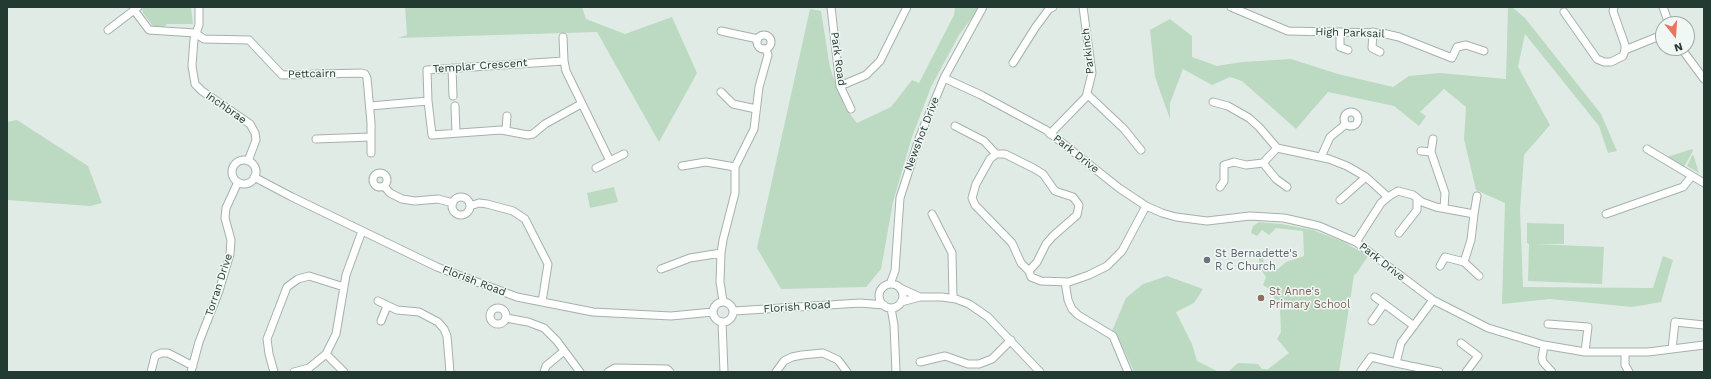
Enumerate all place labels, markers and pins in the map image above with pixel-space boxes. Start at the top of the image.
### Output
place label: St Bernadette's R C Church [1215,247,1297,273]
marker: St Bernadette's R C Church [1202,255,1212,265]
place label: St Anne's Primary School [1269,285,1350,311]
marker: St Anne's Primary School [1256,293,1266,303]

